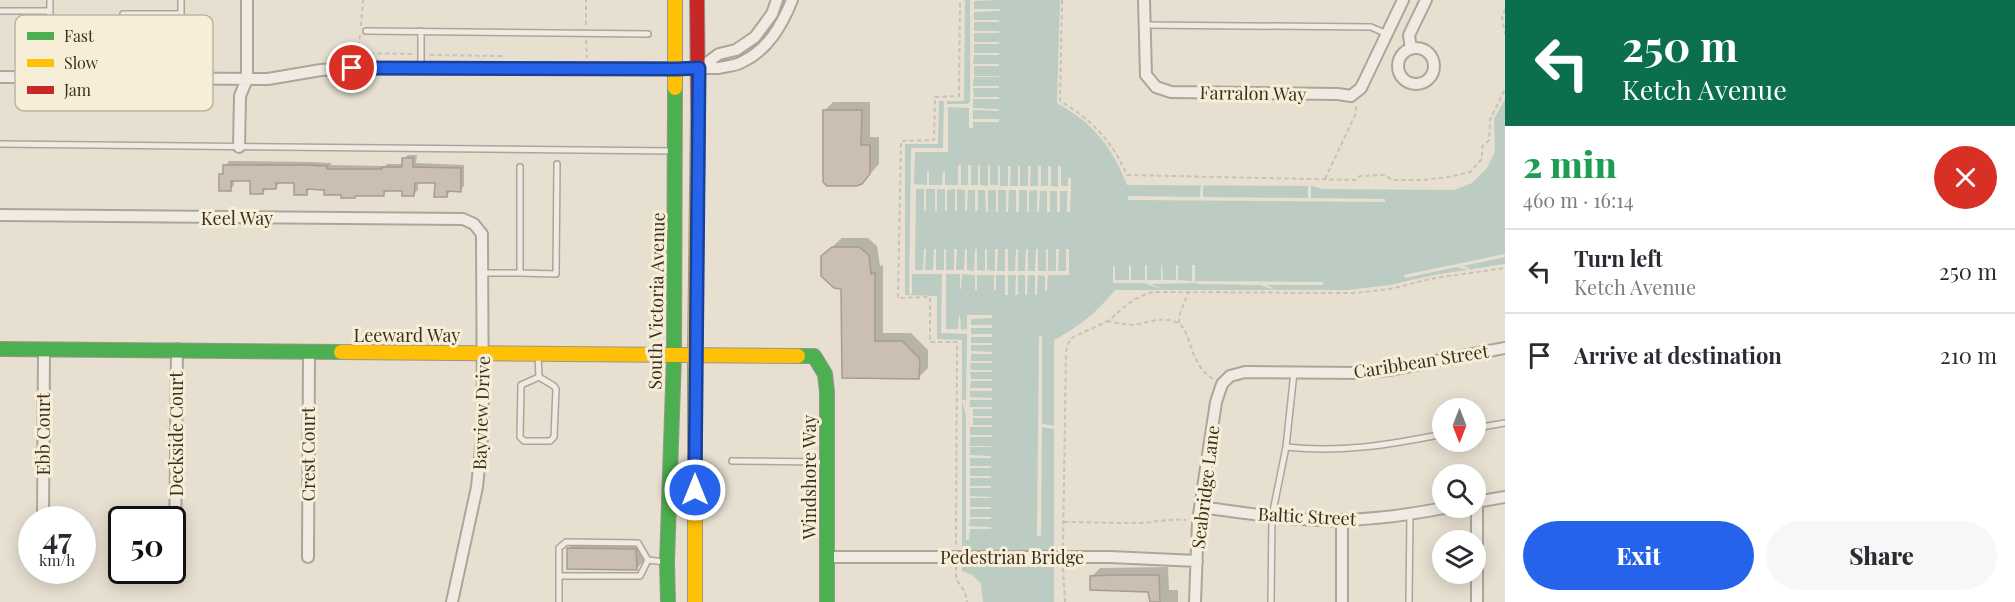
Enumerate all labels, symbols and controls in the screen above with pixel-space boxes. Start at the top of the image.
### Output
legend [15,15,213,111]
text: 250 m [1622,17,1738,73]
icon: left [1523,24,1601,102]
text: Fast [64,25,94,46]
pin [326,42,377,93]
icon: arrive [335,51,368,84]
text: Slow [64,52,99,73]
text: Ketch Avenue [1622,71,1787,107]
text: Jam [63,79,91,100]
street label: Farralon Way [1199,80,1307,106]
text: 2 min [1523,139,1617,187]
button: close [1934,146,1997,209]
text: 460 m · 16:14 [1523,186,1634,213]
street label: Keel Way [201,206,273,230]
street label: South Victoria Avenue [642,212,670,390]
text: Turn left [1574,243,1663,273]
icon: left [1523,255,1556,288]
text: 250 m [1939,256,1997,286]
text: Ketch Avenue [1574,273,1696,300]
street label: Leeward Way [354,323,460,347]
street label: Caribbean Street [1352,338,1491,384]
icon: arrive [1523,339,1556,372]
text: Arrive at destination [1574,340,1782,370]
text: 210 m [1940,340,1997,370]
street label: Bayview Drive [467,356,495,470]
street label: Deckside Court [164,371,188,497]
street label: Ebb Court [31,392,55,475]
north arrow [1432,398,1486,452]
map controls [1432,398,1486,584]
street label: Crest Court [296,406,320,501]
street label: Windshore Way [797,415,821,540]
street label: Seabridge Lane [1186,424,1224,550]
position arrow [663,458,727,522]
button: search [1432,464,1486,518]
street label: Baltic Street [1257,501,1357,531]
speed limit sign: 50 [108,506,186,584]
text: 47 [42,518,72,558]
button: Exit [1523,521,1754,590]
button: Share [1766,521,1997,590]
button: layers [1432,530,1486,584]
street label: Pedestrian Bridge [940,545,1084,569]
text: km/h [39,550,75,570]

